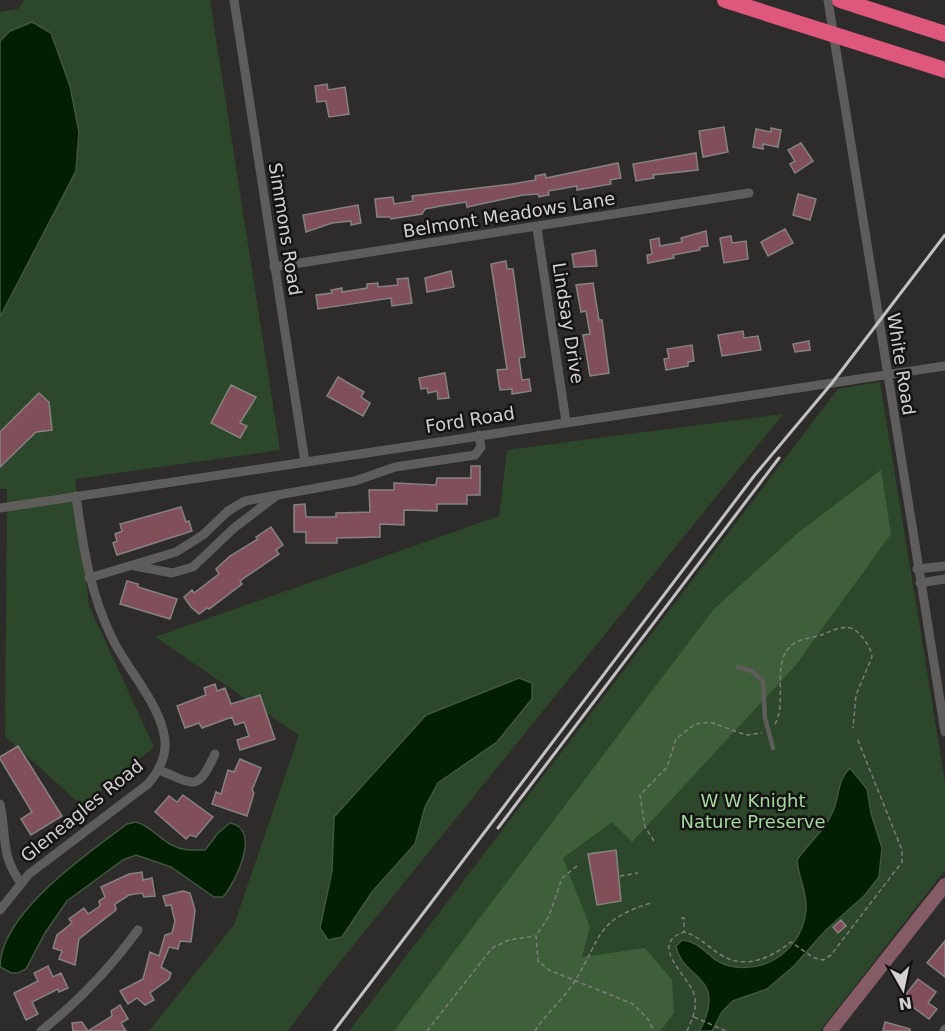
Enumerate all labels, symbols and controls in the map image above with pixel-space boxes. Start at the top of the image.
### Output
street label: Simmons Road [265,161,306,297]
street label: Belmont Meadows Lane [401,187,617,242]
street label: Lindsay Drive [549,261,588,385]
street label: White Road [883,311,920,417]
street label: Ford Road [424,402,516,437]
street label: Gleneagles Road [16,755,147,866]
park label: W W Knight Nature Preserve [681,790,825,832]
north arrow [873,959,933,1019]
text: N [897,993,913,1014]

